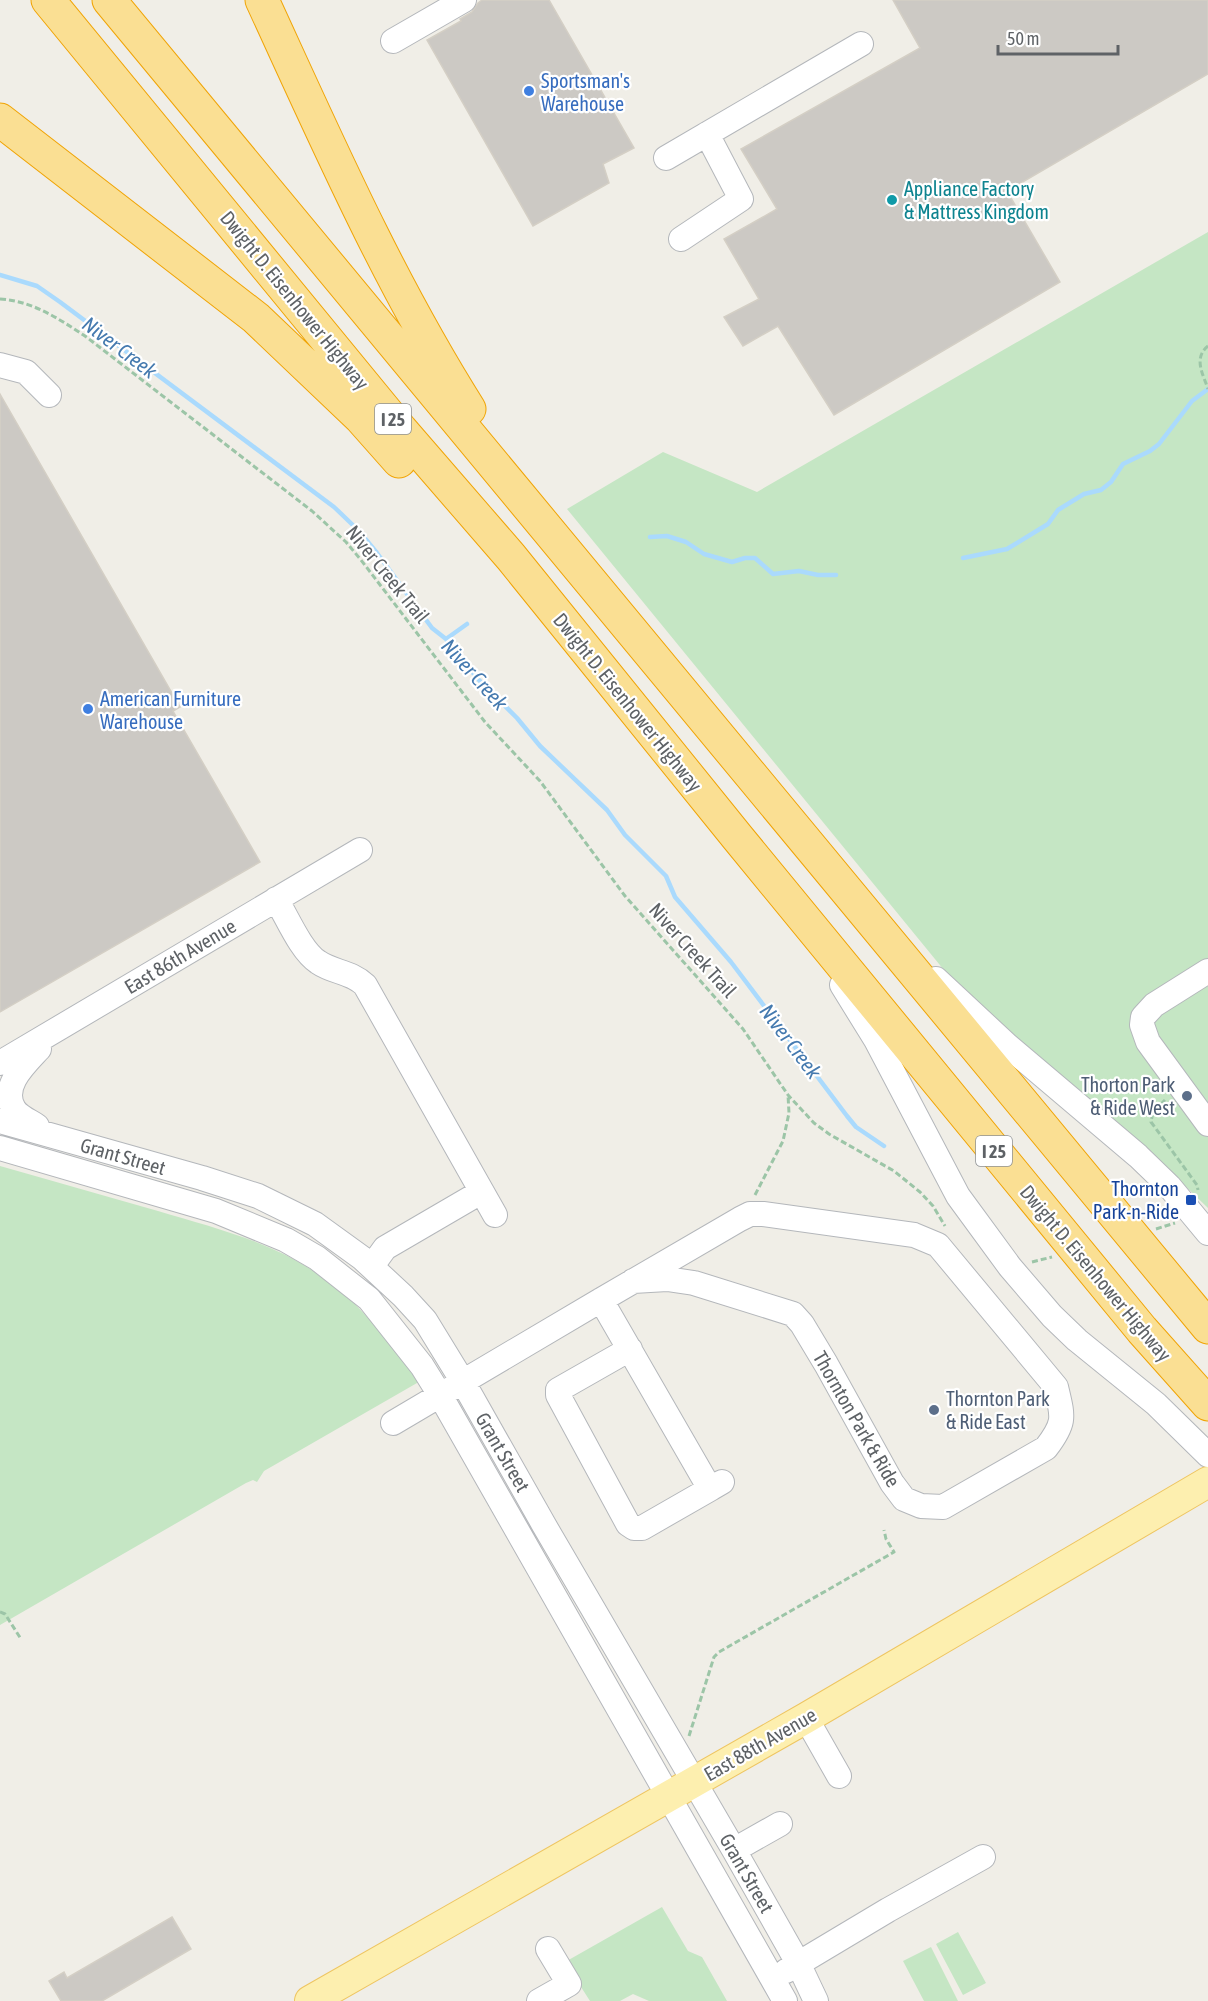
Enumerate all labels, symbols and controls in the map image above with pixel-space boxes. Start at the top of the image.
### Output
scale bar [998,18,1118,56]
text: 50 m [1007,28,1039,49]
place label: Sportsman's Warehouse [541,69,630,115]
marker: Sportsman's Warehouse [522,84,536,98]
place label: Appliance Factory & Mattress Kingdom [904,177,1049,223]
marker: Appliance Factory & Mattress Kingdom [885,193,899,207]
street label: Dwight D. Eisenhower Highway [216,206,374,394]
water label: Niver Creek [78,311,163,383]
road number: I 25 [375,404,411,434]
street label: Niver Creek Trail [342,521,435,628]
street label: Dwight D. Eisenhower Highway [549,608,707,796]
water label: Niver Creek [437,634,514,715]
place label: American Furniture Warehouse [100,687,241,733]
marker: American Furniture Warehouse [81,702,95,716]
street label: Niver Creek Trail [645,898,742,1002]
street label: East 86th Avenue [120,914,240,998]
water label: Niver Creek [755,999,827,1084]
place label: Thorton Park & Ride West [1081,1073,1175,1119]
marker: Thorton Park & Ride West [1180,1089,1194,1103]
street label: Grant Street [78,1133,168,1179]
road number: I 25 [976,1136,1012,1166]
place label: Thornton Park-n-Ride [1093,1177,1179,1223]
street label: Dwight D. Eisenhower Highway [1016,1180,1176,1366]
marker: Thornton Park-n-Ride [1184,1193,1198,1207]
street label: Thornton Park & Ride [809,1347,905,1491]
place label: Thornton Park & Ride East [946,1387,1050,1433]
marker: Thornton Park & Ride East [927,1403,941,1417]
street label: Grant Street [471,1408,535,1496]
street label: East 88th Avenue [700,1703,820,1785]
street label: Grant Street [715,1829,779,1917]

